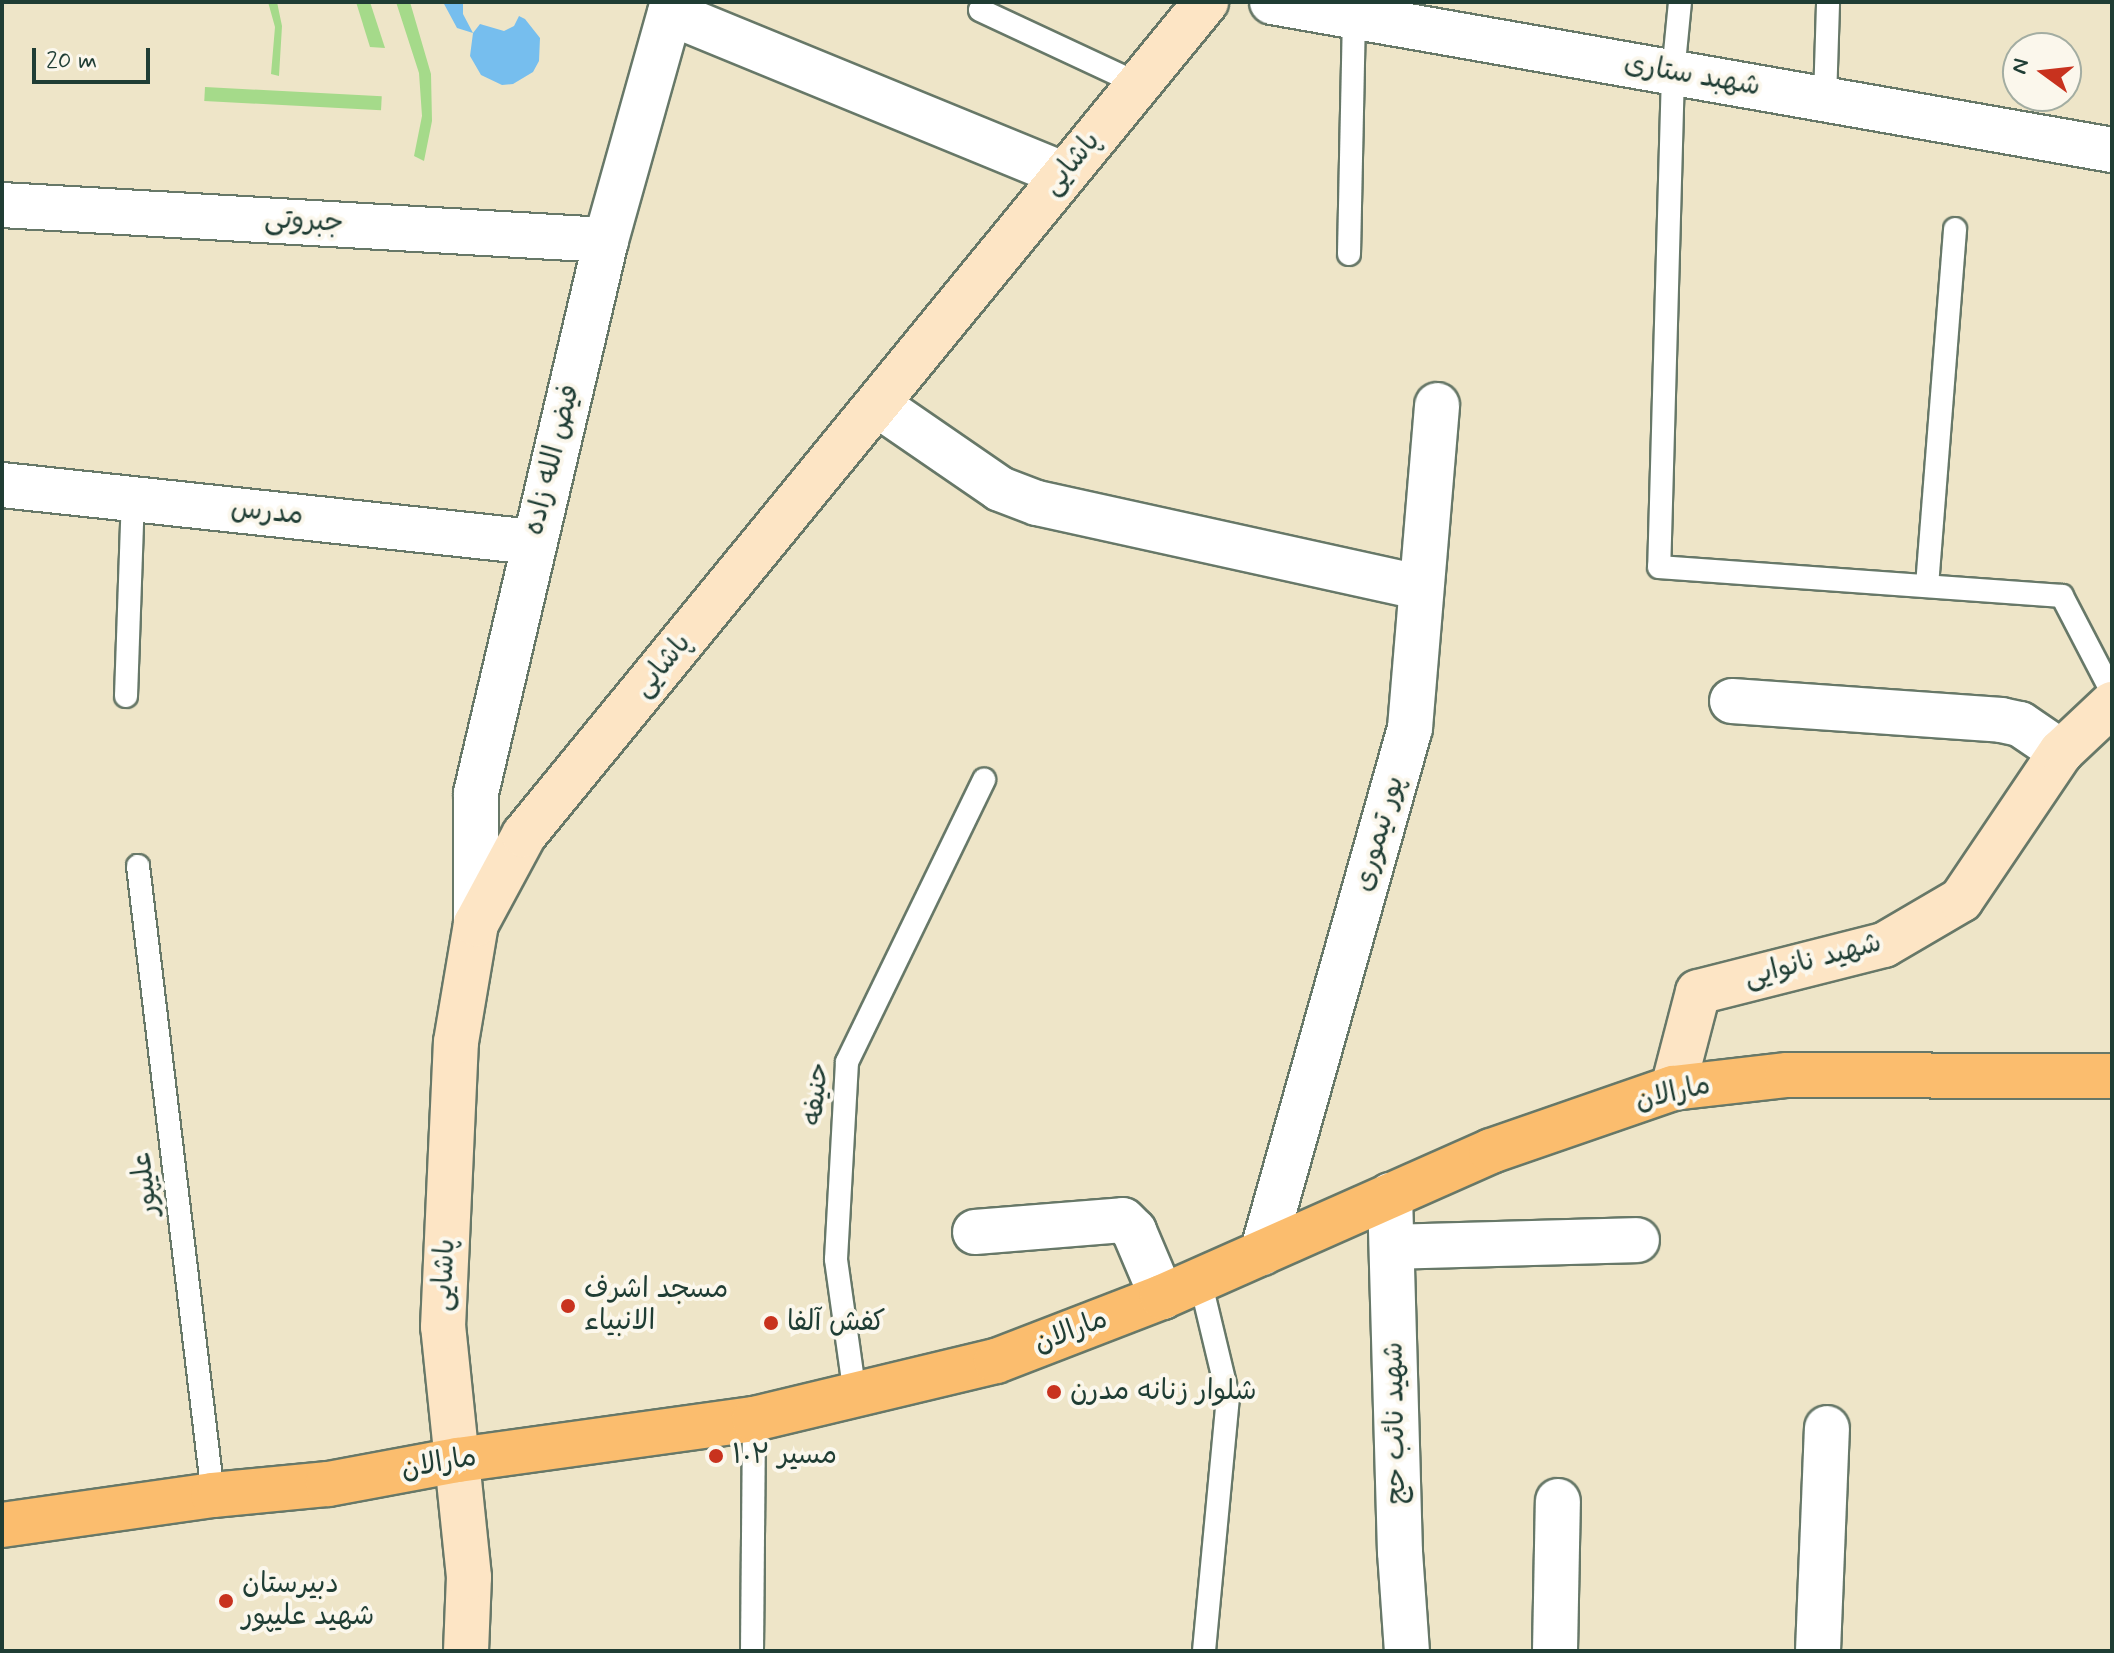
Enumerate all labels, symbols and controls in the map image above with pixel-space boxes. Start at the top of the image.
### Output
scale bar [36,32,154,82]
north arrow [2002,32,2082,112]
text: 20 m [46,46,97,77]
street label: شهبد ستاری [1621,48,1763,104]
text: N [2005,56,2036,77]
street label: پاشایی [1036,125,1108,203]
street label: جبروتی [264,203,344,241]
street label: فیض الله زاده [518,381,588,539]
street label: مدرس [229,492,305,534]
street label: پاشایی [627,627,699,705]
street label: پور تیموری [1348,772,1412,896]
street label: شهید نانوایی [1741,927,1885,995]
street label: حنیفه [797,1061,837,1127]
street label: مارالان [1632,1069,1714,1119]
street label: علیپور [125,1150,167,1218]
street label: پاشایی [426,1238,464,1312]
place label: مسجد اشرف الانبیاء [584,1273,728,1339]
marker: مسجد اشرف الانبیاء [559,1297,577,1315]
street label: مارالان [1030,1303,1112,1361]
place label: کفش آلفا [787,1306,885,1340]
marker: کفش آلفا [762,1314,780,1332]
street label: شهید نائب حج [1378,1341,1414,1505]
place label: شلوار زنانه مدرن [1070,1375,1257,1409]
marker: شلوار زنانه مدرن [1045,1383,1063,1401]
place label: مسیر ۱۰۲ [732,1439,837,1473]
street label: مارالان [399,1441,479,1487]
marker: مسیر ۱۰۲ [707,1447,725,1465]
place label: دبیرستان شهید علیپور [242,1568,374,1634]
marker: دبیرستان شهید علیپور [217,1592,235,1610]

